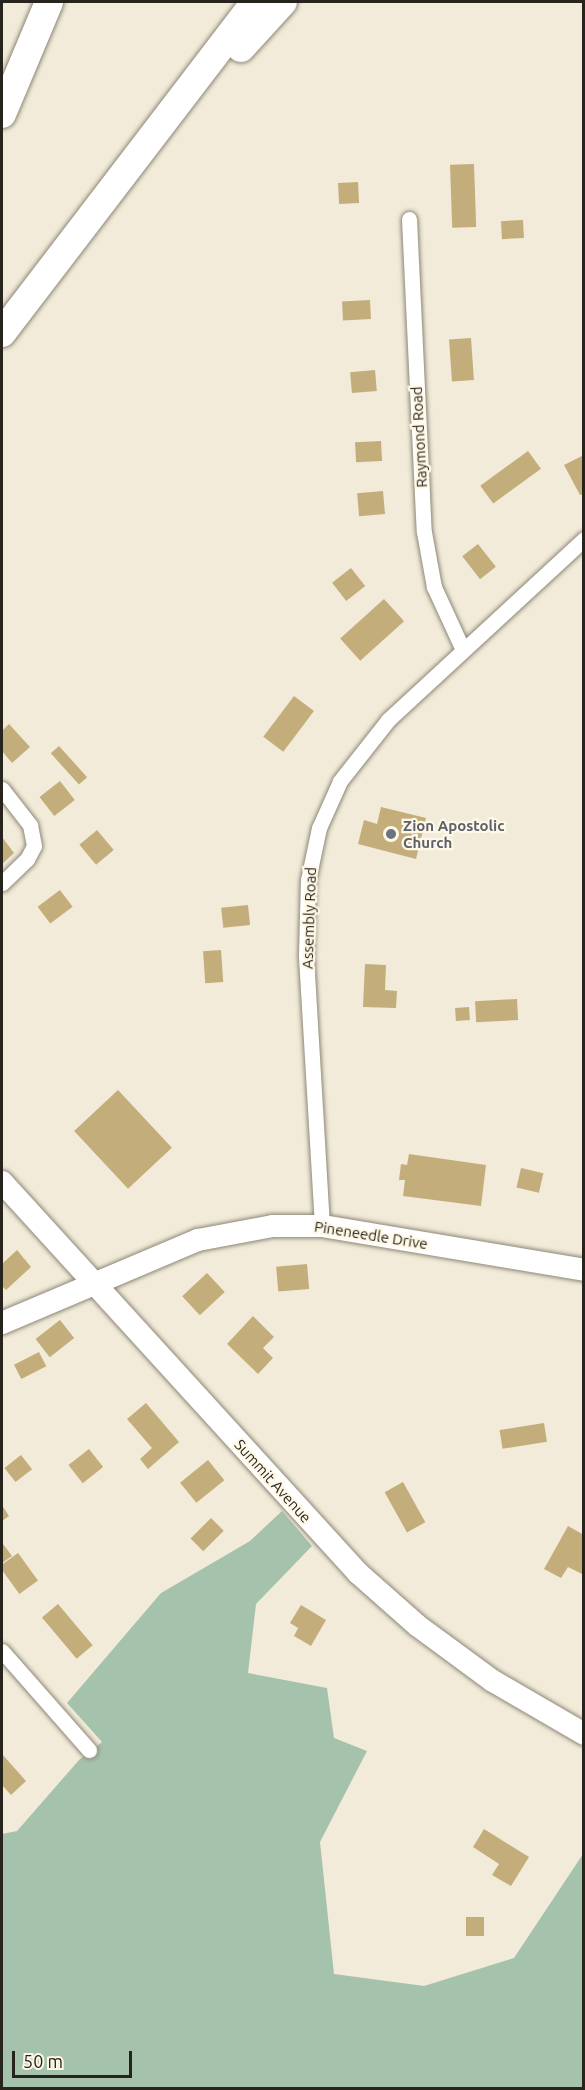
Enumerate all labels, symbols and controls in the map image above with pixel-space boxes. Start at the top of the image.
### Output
street label: Raymond Road [407,386,431,488]
place label: Zion Apostolic Church [403,816,505,851]
marker: Zion Apostolic Church [384,827,398,841]
street label: Assembly Road [298,867,320,969]
street label: Pineneedle Drive [313,1217,429,1253]
street label: Summit Avenue [231,1436,315,1526]
scale bar [15,2039,135,2077]
text: 50 m [23,2051,63,2071]

